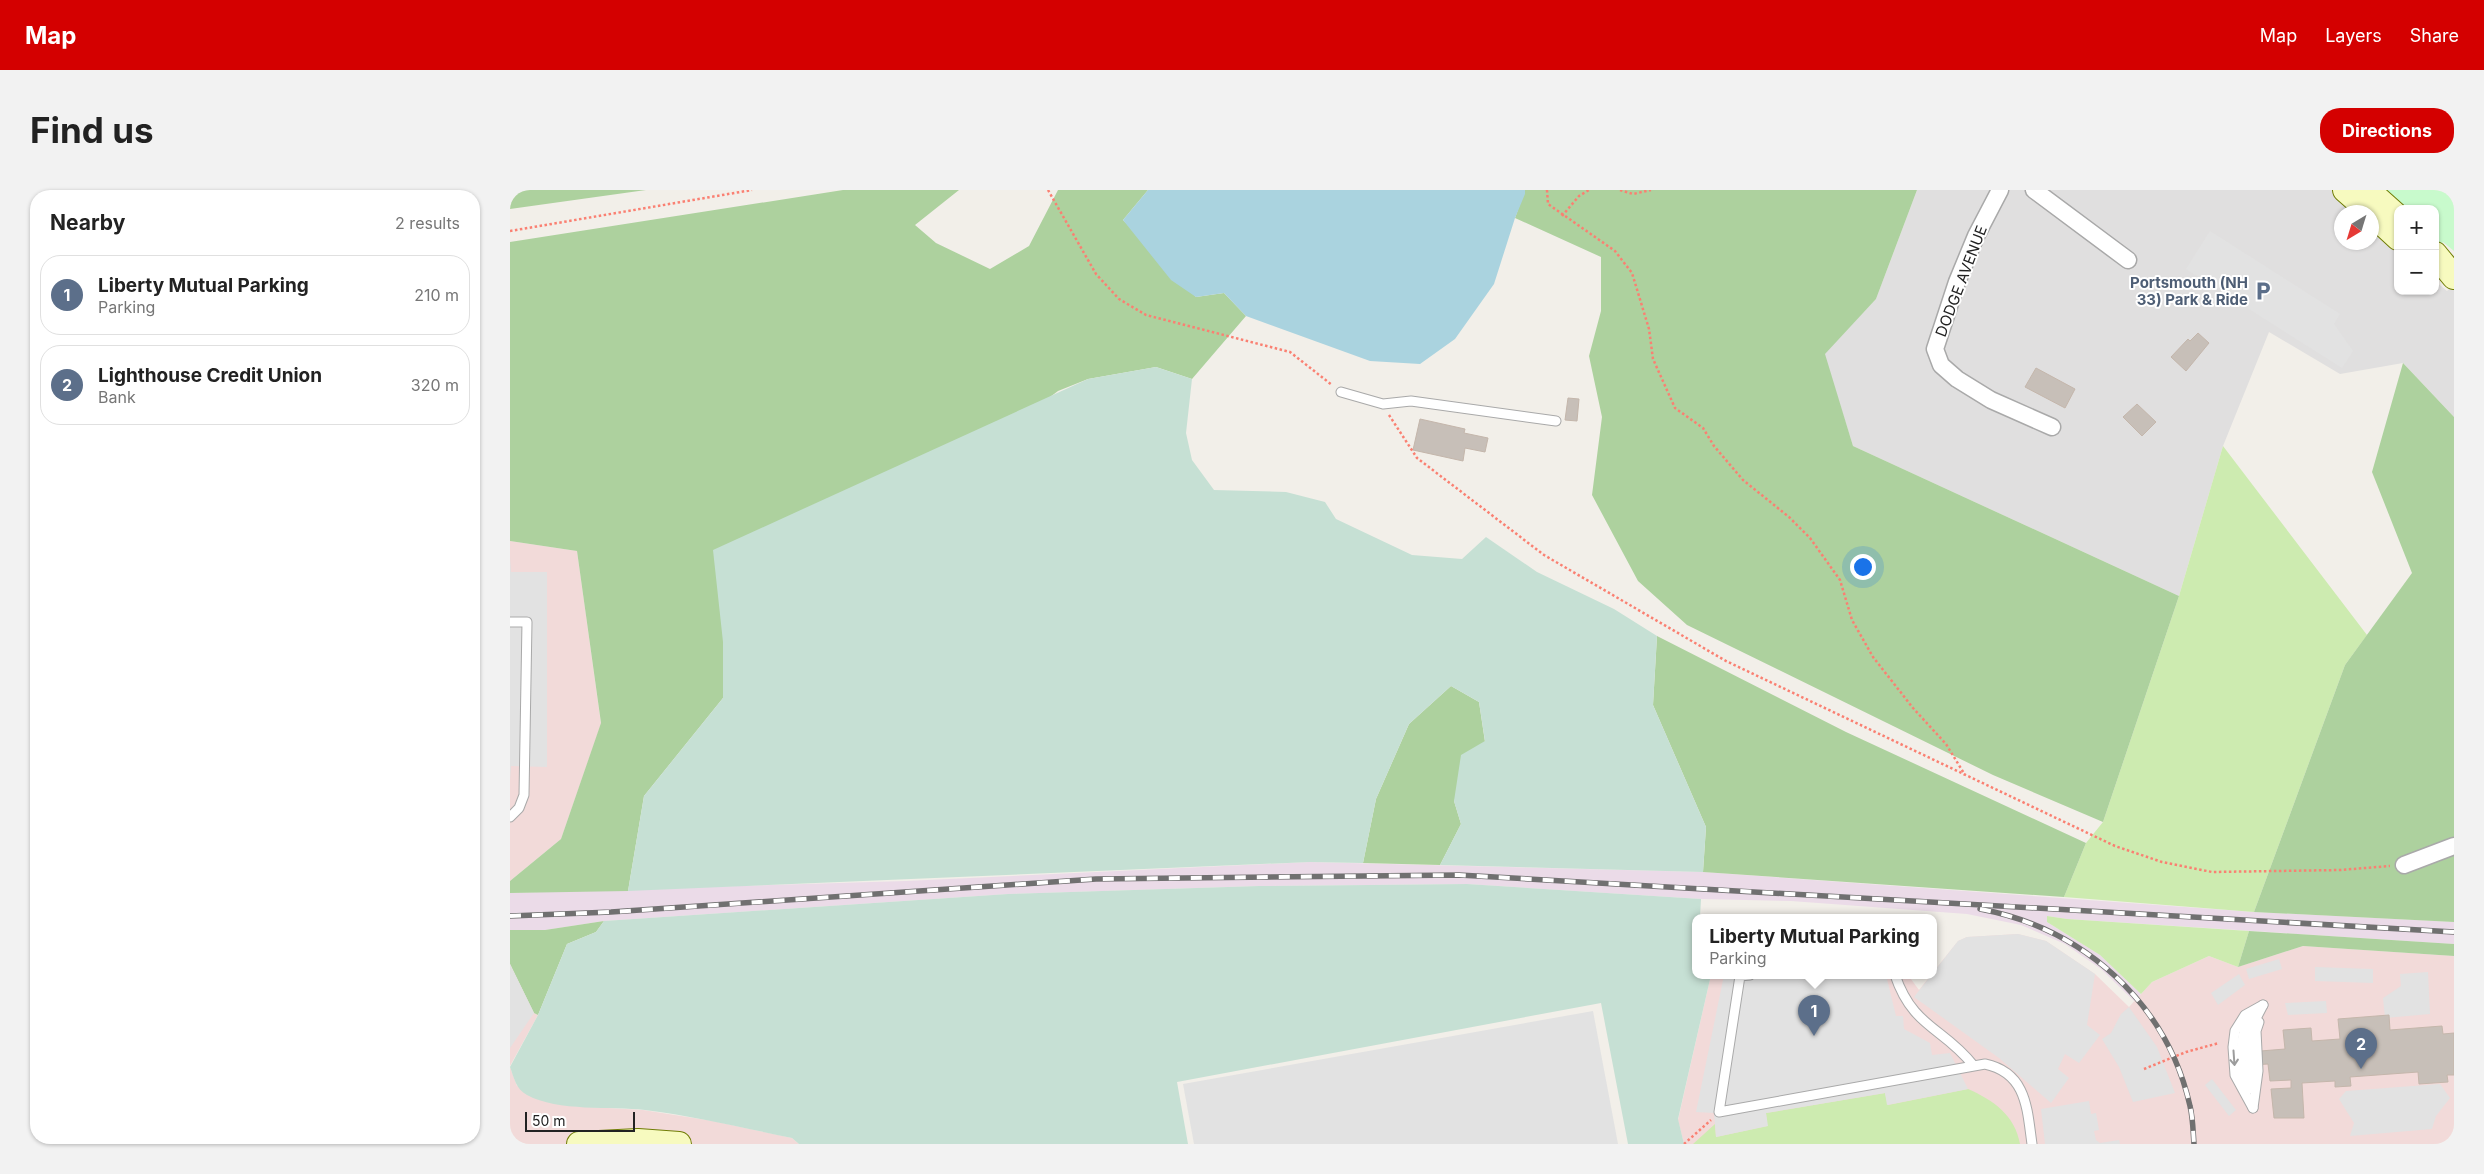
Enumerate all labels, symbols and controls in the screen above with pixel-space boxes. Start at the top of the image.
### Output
text: Map [25,21,76,50]
text: Map [2260,25,2297,46]
text: Layers [2325,25,2382,46]
text: Share [2410,25,2459,46]
button: Directions [2320,108,2454,153]
text: Find us [30,109,154,151]
north arrow [2334,205,2379,250]
map controls [2394,205,2439,295]
button: + [2394,205,2439,250]
text: Nearby [50,210,125,235]
text: 2 results [395,213,460,233]
street label: DODGE AVENUE [1931,223,1991,339]
button: − [2394,250,2439,295]
place label: Portsmouth (NH 33) Park & Ride [2130,273,2248,309]
text: Liberty Mutual Parking [98,274,309,297]
parking icon: Portsmouth (NH 33) Park & Ride [2252,280,2274,302]
text: 1 [64,285,70,305]
text: 210 m [414,285,459,305]
text: Parking [98,297,155,317]
text: Lighthouse Credit Union [98,364,322,387]
text: 2 [62,375,72,395]
text: 320 m [411,375,459,395]
text: Bank [98,387,136,407]
your location [1850,554,1876,580]
popup [1692,914,1937,979]
text: Liberty Mutual Parking [1709,925,1920,948]
text: Parking [1709,948,1767,968]
pin: 1 [1798,995,1830,1036]
pin: 2 [2345,1028,2377,1069]
one-way arrow [2229,1050,2238,1066]
scale bar [525,1109,635,1132]
text: 50 m [532,1112,566,1129]

